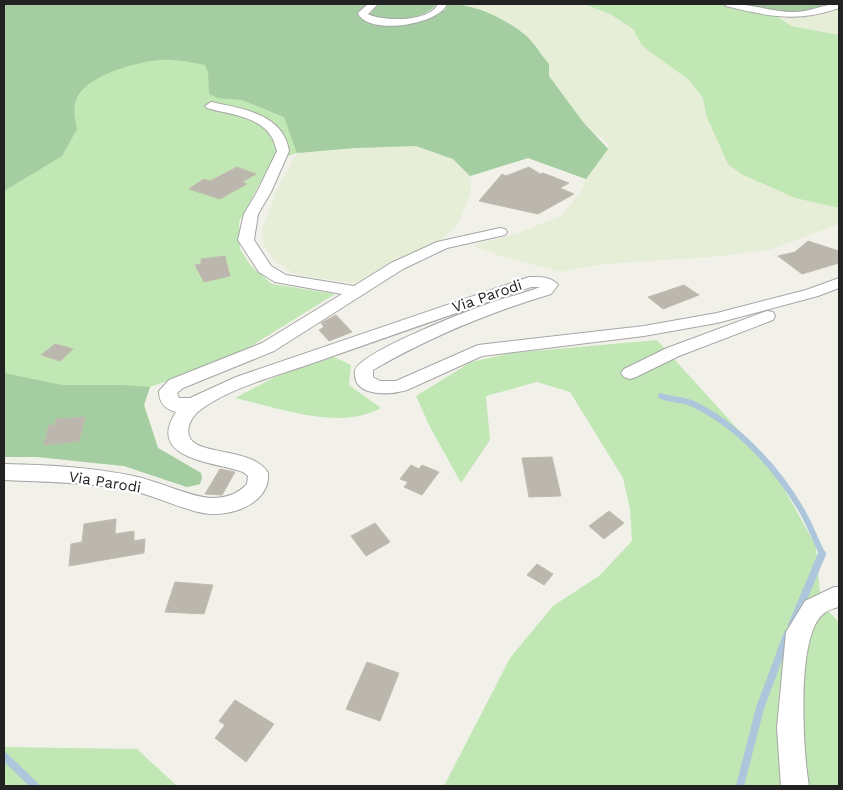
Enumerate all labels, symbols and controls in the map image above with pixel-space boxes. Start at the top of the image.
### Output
street label: Via Parodi [450,276,524,316]
street label: Via Parodi [68,467,142,497]

